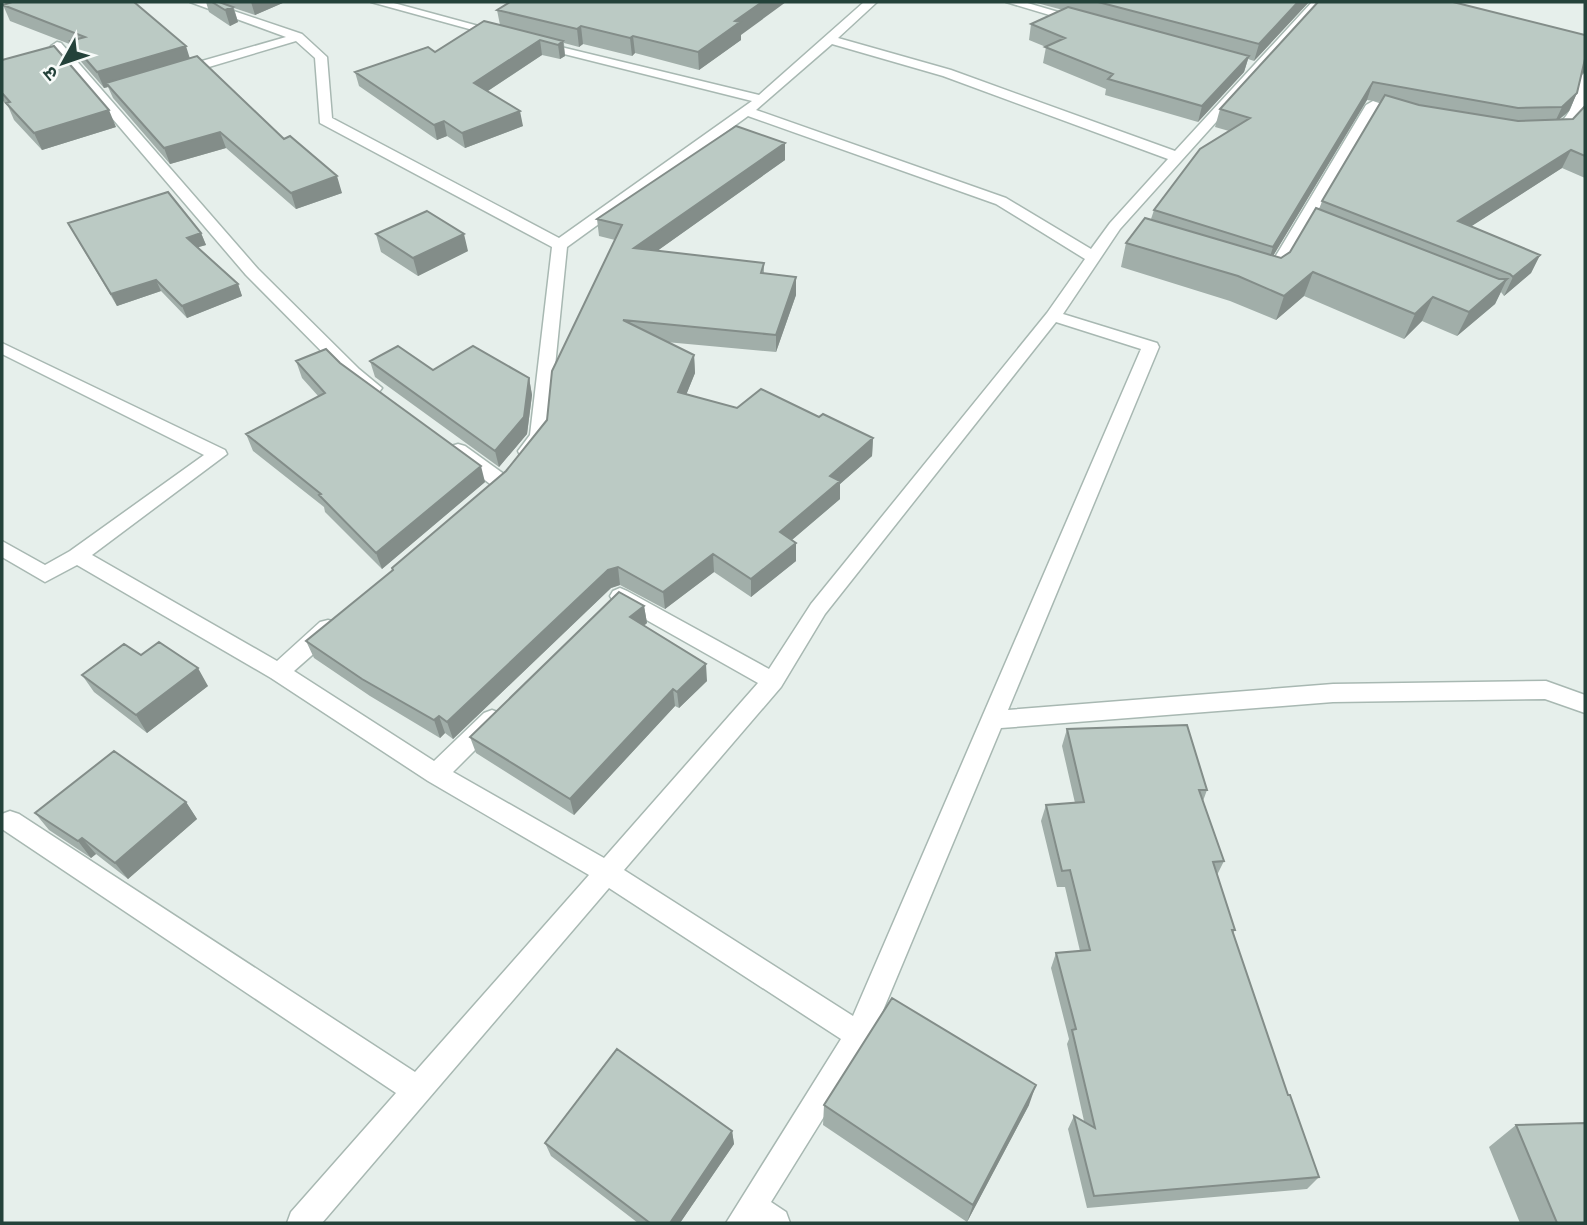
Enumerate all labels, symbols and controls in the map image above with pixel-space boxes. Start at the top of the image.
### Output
north arrow [28,28,98,98]
text: उ [37,62,62,86]

